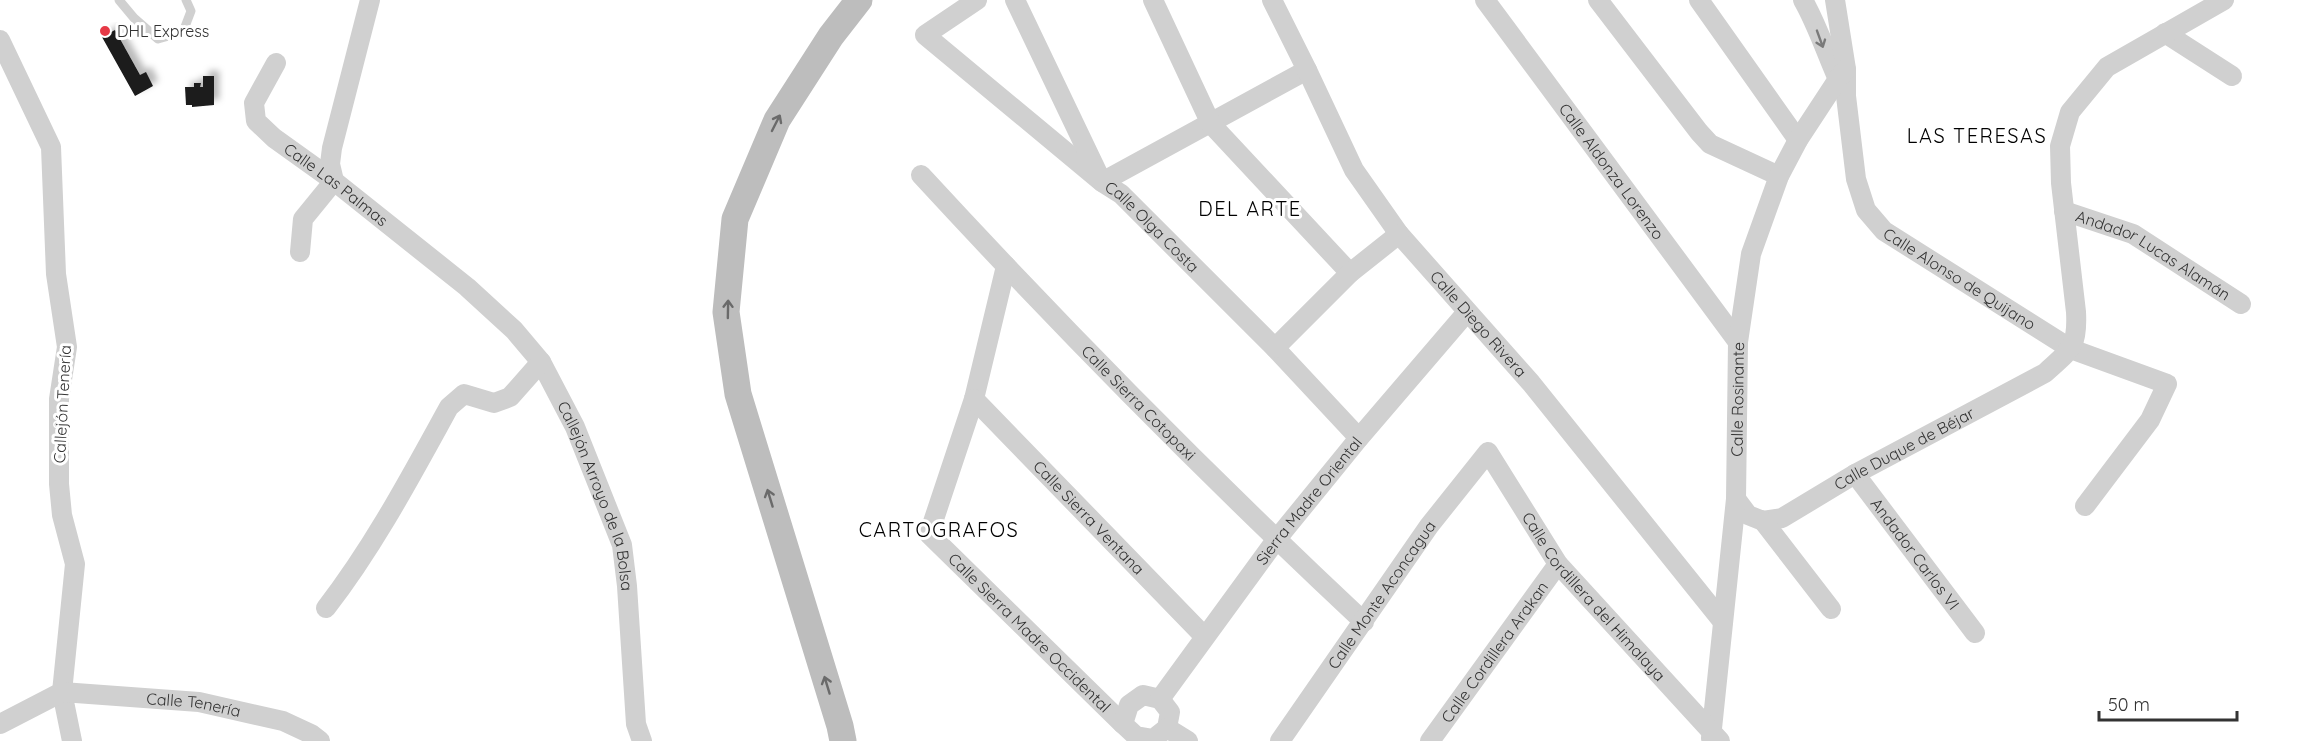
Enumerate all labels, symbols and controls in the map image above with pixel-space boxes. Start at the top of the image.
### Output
place label: DHL Express [117,21,209,41]
marker: DHL Express [98,24,112,38]
one-way arrow [1816,29,1827,48]
street label: Calle Aldonza Lorenzo [1555,99,1669,243]
one-way arrow [771,114,783,132]
district label: LAS TERESAS [1907,123,2047,148]
street label: Calle Las Palmas [280,138,392,230]
street label: Calle Olga Costa [1101,177,1203,276]
district label: DEL ARTE [1198,196,1302,221]
street label: Andador Lucas Alamán [2073,206,2234,304]
street label: Calle Alonso de Quijano [1880,223,2039,334]
street label: Calle Diego Rivera [1426,266,1531,381]
one-way arrow [722,299,733,319]
street label: Calle Sierra Cotopaxi [1077,341,1200,464]
street label: Calle Rosinante [1727,342,1748,457]
street label: Callejón Tenería [49,344,75,464]
street label: Callejón Arroyo de la Bolsa [553,398,637,592]
street label: Calle Duque de Béjar [1830,402,1978,494]
street label: Sierra Madre Oriental [1251,432,1366,569]
street label: Calle Sierra Ventana [1029,456,1149,579]
one-way arrow [764,489,775,508]
street label: Andador Carlos VI [1867,494,1964,614]
street label: Calle Cordillera del Himalaya [1518,508,1670,685]
district label: CARTOGRAFOS [859,517,1019,542]
street label: Calle Monte Aconcagua [1323,517,1440,673]
street label: Calle Sierra Madre Occidental [944,549,1115,717]
street label: Calle Cordillera Arakan [1437,577,1552,726]
one-way arrow [821,676,832,695]
scale bar [2099,684,2237,722]
street label: Calle Tenería [146,688,243,721]
text: 50 m [2108,693,2150,716]

